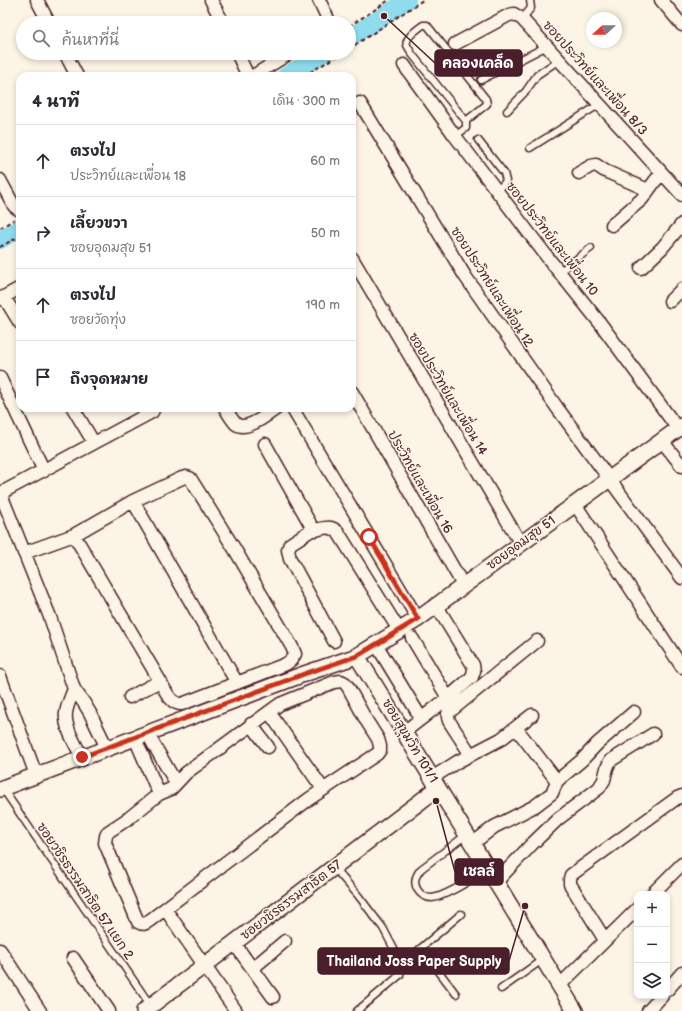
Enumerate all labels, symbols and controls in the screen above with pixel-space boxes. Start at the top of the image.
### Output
north arrow [586,12,622,48]
street label: ซอยประวิทย์และเพื่อน 8/3 [539,13,655,139]
search box [16,16,356,60]
icon: search [30,27,52,49]
text: ค้นหาที่นี่ [62,31,119,50]
callout: คลองเคล็ด [435,50,522,76]
text: คลองเคล็ด [442,53,514,72]
text: 4 นาที [32,92,79,112]
text: เดิน · 300 m [272,93,340,109]
text: ตรงไป [70,142,116,161]
icon: ahead [32,150,54,172]
text: 60 m [310,153,340,169]
text: ประวิทย์และเพื่อน 18 [70,168,186,184]
street label: ซอยประวิทย์และเพื่อน 10 [503,175,606,299]
text: เลี้ยวขวา [70,214,128,233]
street label: ซอยประวิทย์และเพื่อน 12 [447,221,542,350]
icon: right [32,222,54,244]
text: 50 m [311,225,340,241]
text: ซอยอุดมสุข 51 [70,240,151,256]
text: ตรงไป [70,286,116,305]
icon: ahead [32,294,54,316]
text: 190 m [306,297,340,313]
text: ซอยวัดทุ่ง [70,312,126,328]
street label: ซอยประวิทย์และเพื่อน 14 [405,327,496,458]
icon: arrive [32,366,54,388]
text: ถึงจุดหมาย [70,370,148,389]
street label: ประวิทย์และเพื่อน 16 [384,425,461,537]
street label: ซอยอุดมสุข 51 [483,513,559,574]
route start [360,528,378,546]
street label: ซอยสุขุมวิท 101/1 [378,696,441,786]
route end [73,748,91,766]
street label: ซอยวชิรธรรมสาธิต 57 แยก 2 [33,819,137,963]
street label: ซอยวชิรธรรมสาธิต 57 [237,856,345,943]
callout: เชลล์ [455,859,503,885]
text: เชลล์ [463,861,495,880]
map controls [634,891,670,999]
button: + [634,891,670,927]
button: − [634,927,670,963]
callout: Thailand Joss Paper Supply [318,948,509,974]
text: Thailand Joss Paper Supply [327,953,502,970]
button: layers [634,963,670,999]

